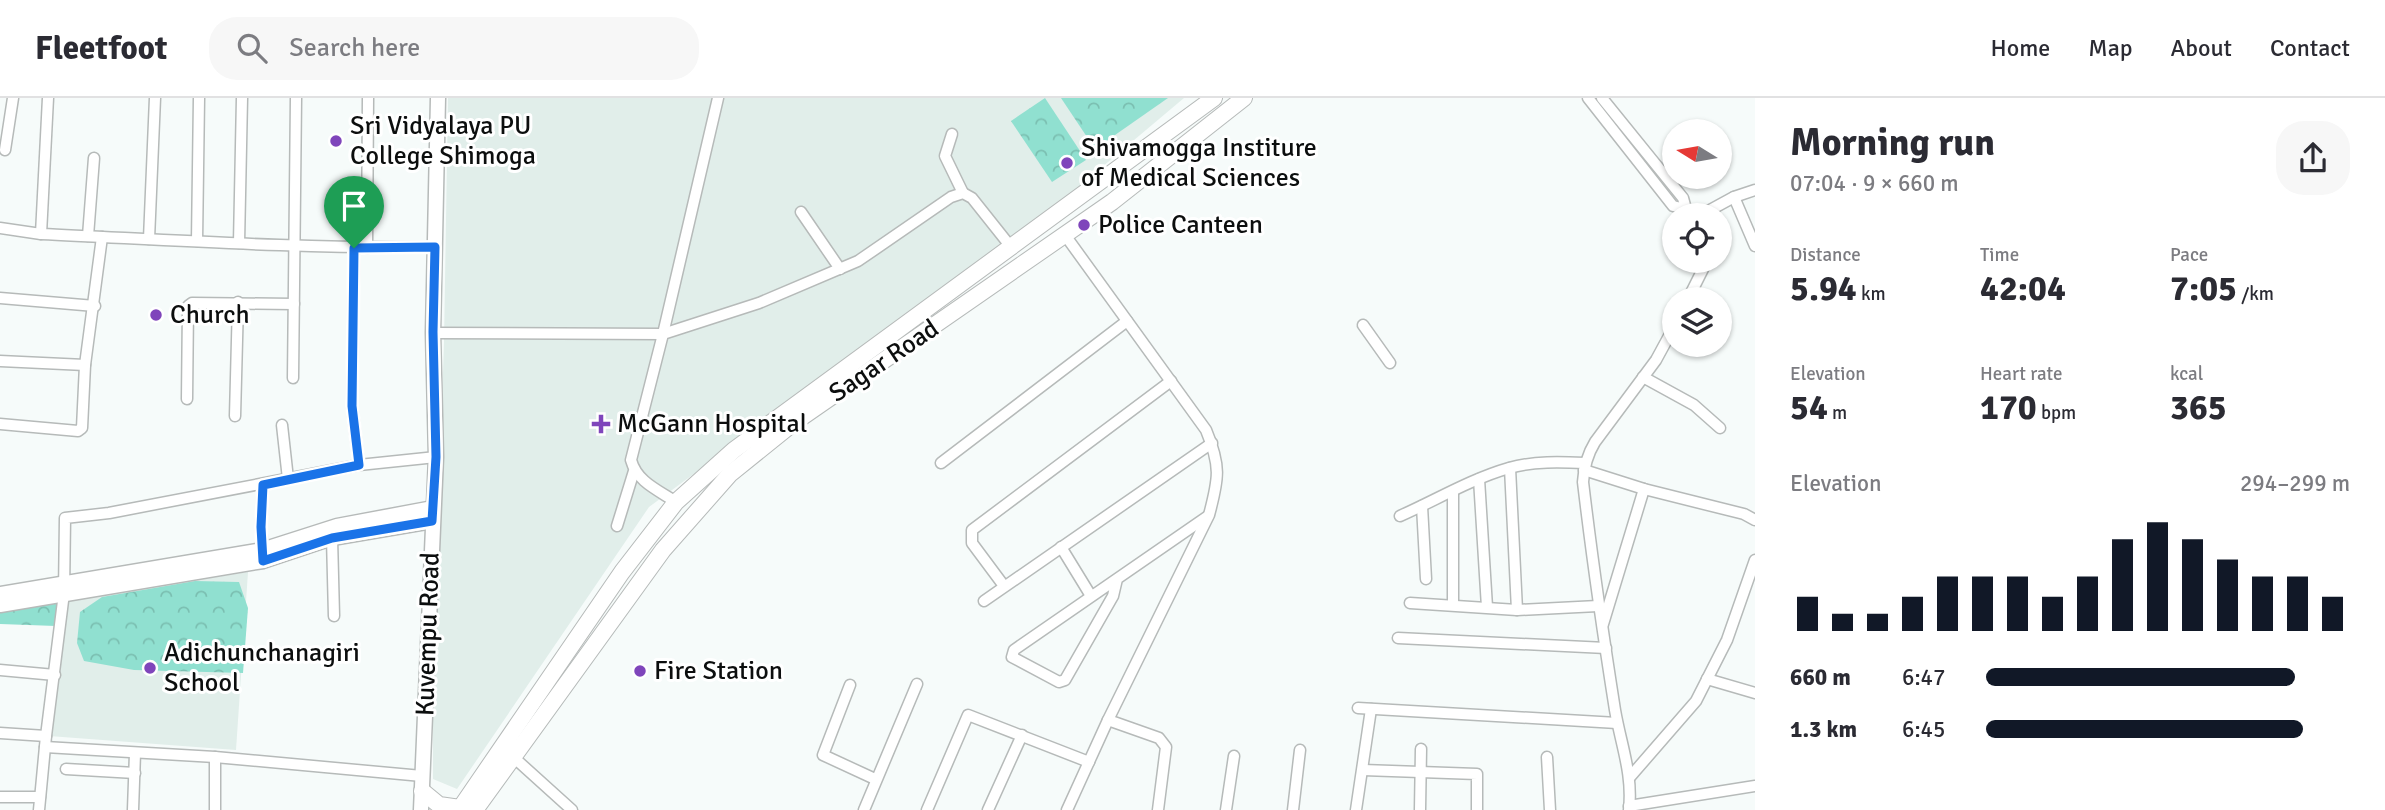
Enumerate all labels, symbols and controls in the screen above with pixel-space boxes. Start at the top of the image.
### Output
search box [209,17,699,80]
text: Fleetfoot [35,28,167,69]
icon: search [233,29,271,67]
text: Search here [289,32,420,64]
text: Home [1990,33,2050,63]
text: Map [2088,33,2133,63]
text: About [2171,33,2232,63]
text: Contact [2270,33,2350,63]
place label: Sri Vidyalaya PU College Shimoga [350,110,536,172]
north arrow [1662,119,1732,189]
map controls [1662,119,1732,357]
text: Morning run [1790,119,1995,166]
button: share [2276,121,2350,195]
place label: Shivamogga Institure of Medical Sciences [1081,132,1317,194]
marker: Sri Vidyalaya PU College Shimoga [328,133,344,149]
marker: Shivamogga Institure of Medical Sciences [1059,155,1075,171]
text: 07:04 · 9 × 660 m [1790,169,1959,198]
pin [324,176,384,248]
icon: arrive [335,187,373,225]
button: locate [1662,203,1732,273]
place label: Police Canteen [1098,209,1263,241]
marker: Police Canteen [1076,217,1092,233]
text: Distance [1790,243,1861,267]
text: Time [1980,243,2019,267]
text: Pace [2170,243,2208,267]
text: 5.94 [1790,267,1857,310]
text: 42:04 [1980,267,2066,310]
text: 7:05 [2170,267,2237,310]
text: km [1857,282,1886,306]
text: /km [2237,282,2274,306]
button: layers [1662,287,1732,357]
place label: Church [170,299,250,331]
marker: Church [148,307,164,323]
street label: Sagar Road [823,313,945,409]
text: Elevation [1790,362,1866,386]
text: Heart rate [1980,362,2062,386]
text: kcal [2170,362,2203,386]
text: 54 [1790,386,1828,429]
text: 170 [1980,386,2037,429]
text: 365 [2170,386,2227,429]
text: m [1828,401,1847,425]
text: bpm [2037,401,2076,425]
place label: McGann Hospital [617,408,807,440]
marker: McGann Hospital [591,414,611,434]
text: Elevation [1790,469,1882,498]
text: 294–299 m [2240,469,2350,498]
street label: Kuvempu Road [409,552,447,716]
place label: Adichunchanagiri School [164,637,360,699]
place label: Fire Station [654,655,783,687]
marker: Adichunchanagiri School [142,660,158,676]
marker: Fire Station [632,663,648,679]
text: 660 m [1790,663,1851,692]
text: 6:47 [1902,663,1945,692]
text: 1.3 km [1790,715,1857,744]
text: 6:45 [1902,715,1945,744]

